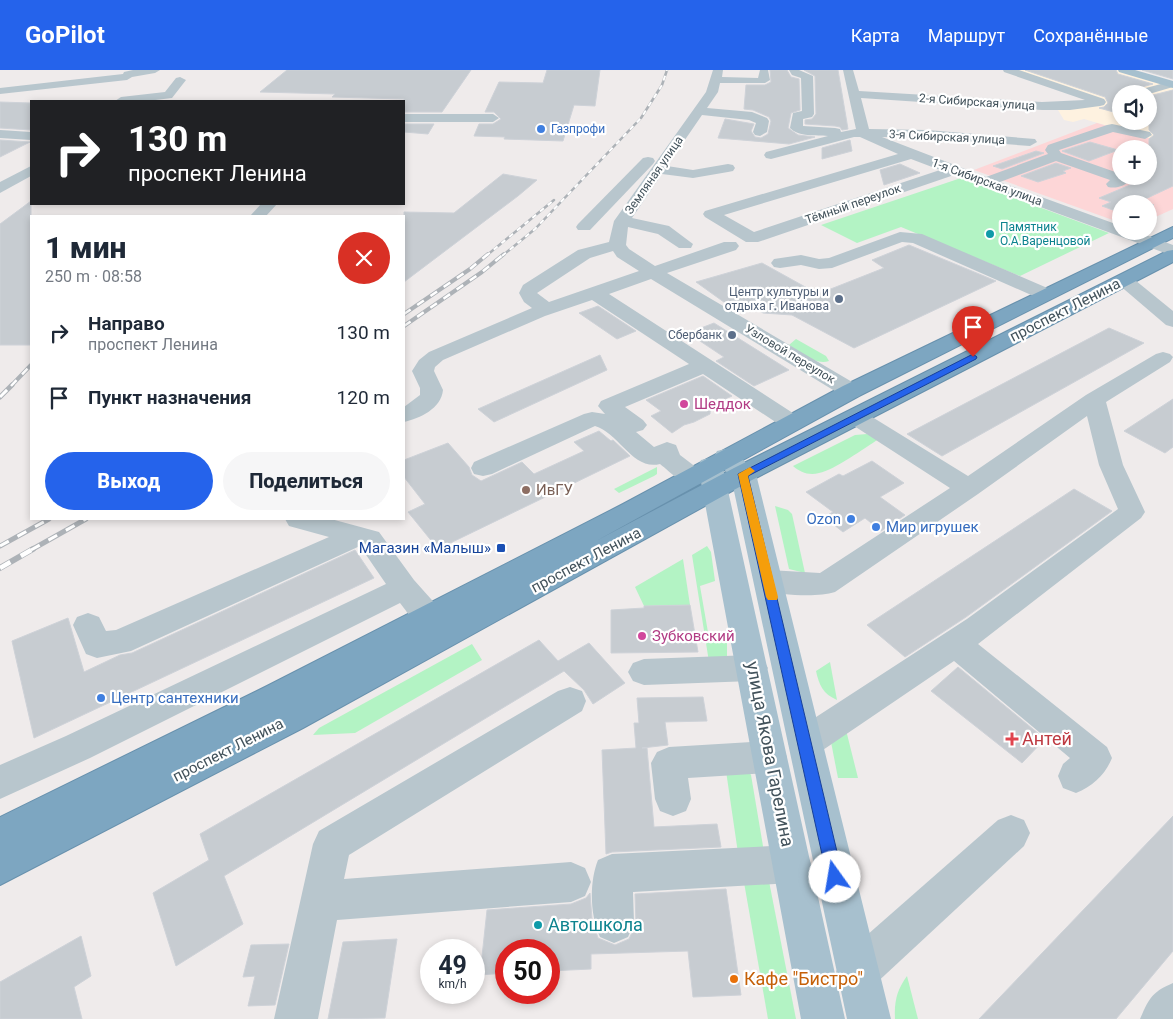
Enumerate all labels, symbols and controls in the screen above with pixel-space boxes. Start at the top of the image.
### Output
text: GoPilot [25,21,105,49]
text: Карта [851,25,900,46]
text: Маршрут [928,25,1005,46]
text: Сохранённые [1033,25,1148,46]
map controls [1112,85,1157,240]
button: sound [1112,85,1157,130]
street label: 2-я Сибирская улица [918,91,1036,113]
text: 130 m [128,119,227,160]
icon: right [45,120,110,185]
place label: Газпрофи [551,122,605,136]
marker: Газпрофи [535,123,547,135]
street label: 3-я Сибирская улица [889,127,1005,147]
street label: Земляная улица [622,133,686,217]
button: + [1112,140,1157,185]
street label: 1-я Сибирская улица [930,156,1044,208]
text: проспект Ленина [128,161,307,186]
street label: Тёмный переулок [803,181,903,227]
button: − [1112,195,1157,240]
place label: Памятник О.А.Варенцовой [1000,220,1091,248]
marker: Памятник О.А.Варенцовой [984,228,996,240]
text: 1 мин [45,230,126,265]
button: close [338,232,390,284]
text: 250 m · 08:58 [45,267,142,286]
street label: проспект Ленина [1007,274,1123,346]
place label: Центр культуры и отдыха г. Иванова [725,285,829,313]
marker: Центр культуры и отдыха г. Иванова [833,293,845,305]
pin [952,306,994,357]
text: Направо [88,312,165,335]
icon: arrive [959,313,987,341]
icon: right [45,319,73,347]
text: 130 m [337,321,390,344]
street label: Узловой переулок [742,322,838,387]
place label: Сбербанк [668,328,723,342]
marker: Сбербанк [726,329,738,341]
text: проспект Ленина [88,335,218,354]
icon: arrive [45,384,73,412]
text: Пункт назначения [88,386,251,409]
text: 120 m [337,386,390,409]
place label: Шеддок [694,395,751,413]
marker: Шеддок [678,398,690,410]
button: Выход [45,452,213,510]
button: Поделиться [223,452,390,510]
place label: ИвГУ [536,481,573,499]
marker: ИвГУ [520,484,532,496]
place label: Ozon [807,510,841,528]
marker: Ozon [845,513,857,525]
place label: Мир игрушек [886,518,979,536]
marker: Мир игрушек [870,521,882,533]
street label: проспект Ленина [528,523,644,597]
place label: Магазин «Малыш» [359,539,491,557]
marker: Магазин «Малыш» [495,542,507,554]
place label: Зубковский [652,627,735,645]
marker: Зубковский [636,630,648,642]
street label: улица Якова Гарелина [742,659,799,848]
place label: Центр сантехники [111,689,239,707]
marker: Центр сантехники [95,692,107,704]
street label: проспект Ленина [170,714,286,786]
place label: Антей [1022,728,1072,749]
marker: Антей [1006,733,1018,745]
position arrow [808,850,860,902]
place label: Автошкола [548,914,643,935]
marker: Автошкола [532,919,544,931]
speed limit sign: 50 [495,939,560,1004]
text: 49 [438,951,467,980]
place label: Кафе "Бистро" [744,968,863,989]
marker: Кафе "Бистро" [728,973,740,985]
text: km/h [438,977,467,991]

